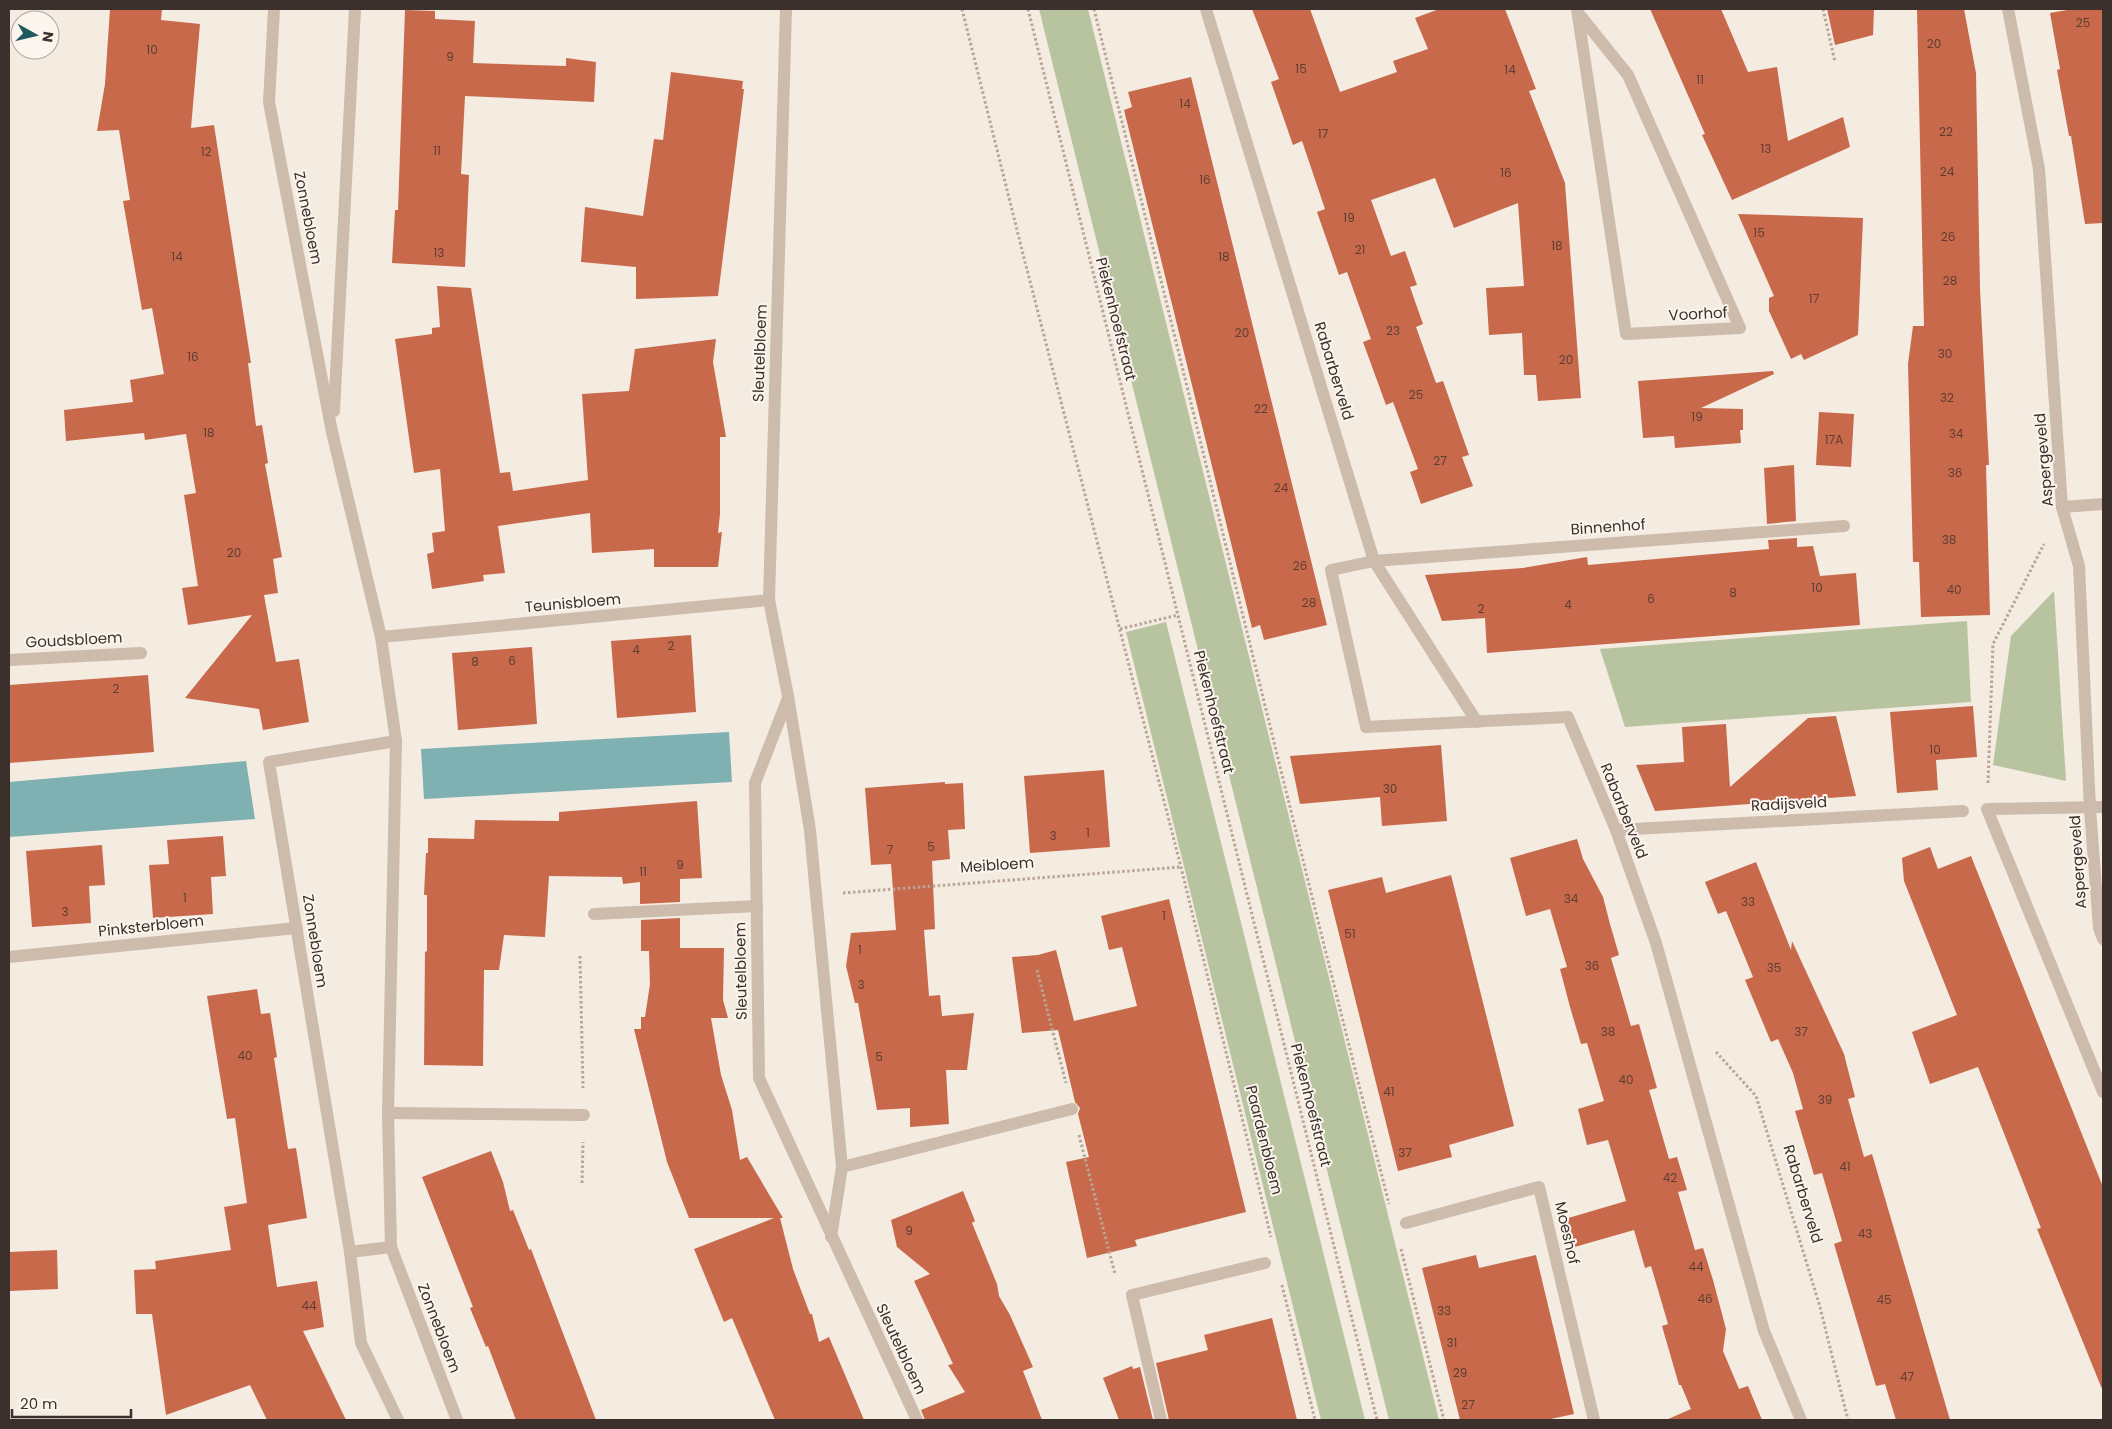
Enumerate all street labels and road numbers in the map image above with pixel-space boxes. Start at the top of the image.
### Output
street label: Zonnebloem [289,170,328,266]
street label: Piekenhoefstraat [1091,255,1142,383]
street label: Voorhof [1668,301,1728,326]
street label: Sleutelbloem [747,304,772,402]
street label: Rabarberveld [1310,319,1359,423]
street label: Aspergeveld [2029,412,2058,508]
street label: Binnenhof [1570,513,1646,540]
street label: Teunisbloem [524,588,622,617]
street label: Goudsbloem [25,626,123,653]
street label: Piekenhoefstraat [1189,648,1240,776]
street label: Rabarberveld [1596,760,1653,862]
street label: Radijsveld [1750,791,1828,816]
street label: Aspergeveld [2064,814,2091,910]
street label: Meibloem [959,851,1035,878]
street label: Zonnebloem [298,893,333,989]
street label: Pinksterbloem [97,910,205,941]
street label: Sleutelbloem [729,922,752,1020]
street label: Piekenhoefstraat [1286,1041,1337,1169]
street label: Paardenbloem [1241,1083,1288,1197]
street label: Rabarberveld [1779,1142,1828,1246]
street label: Moeshof [1550,1199,1585,1266]
street label: Zonnebloem [413,1280,466,1376]
street label: Sleutelbloem [871,1300,932,1398]

